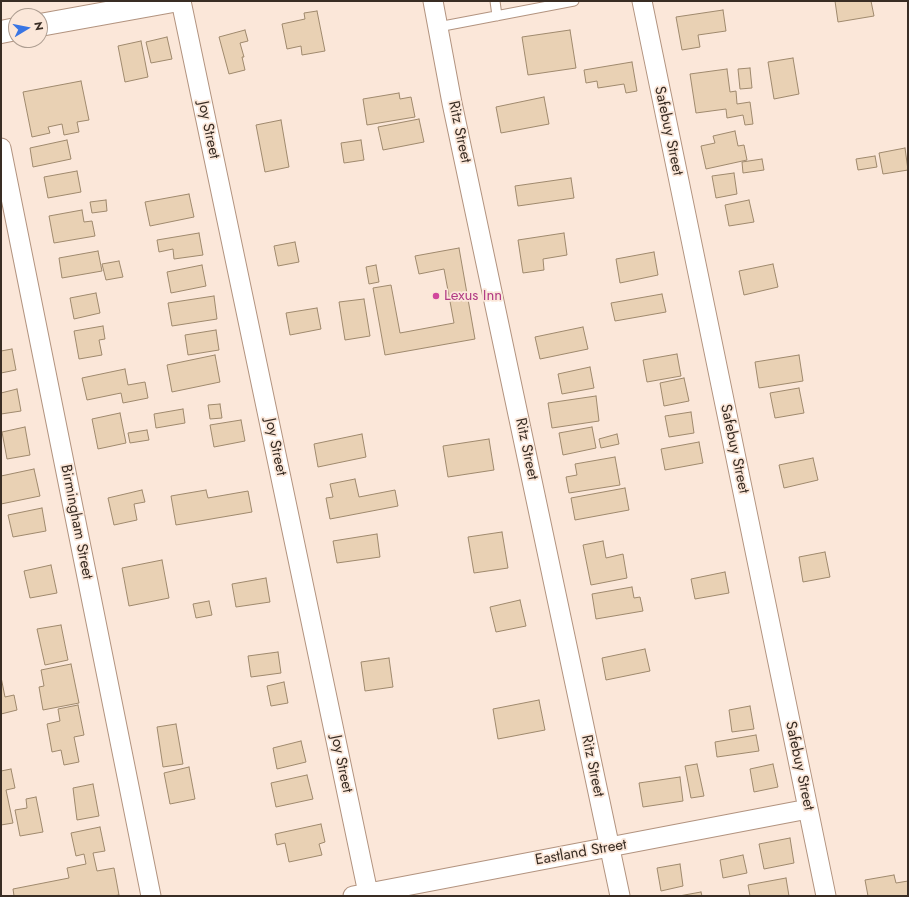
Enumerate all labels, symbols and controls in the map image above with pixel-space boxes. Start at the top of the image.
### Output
north arrow [8,8,48,48]
text: N [30,20,47,32]
street label: Safebuy Street [650,85,686,177]
street label: Ritz Street [444,99,474,165]
street label: Joy Street [193,100,223,160]
place label: Lexus Inn [444,287,502,305]
marker: Lexus Inn [431,291,441,301]
street label: Safebuy Street [716,403,752,495]
street label: Ritz Street [511,416,541,482]
street label: Joy Street [260,417,290,477]
street label: Birmingham Street [56,463,96,581]
street label: Safebuy Street [781,720,817,812]
street label: Ritz Street [577,733,607,799]
street label: Joy Street [326,734,356,794]
street label: Eastland Street [534,836,628,870]

